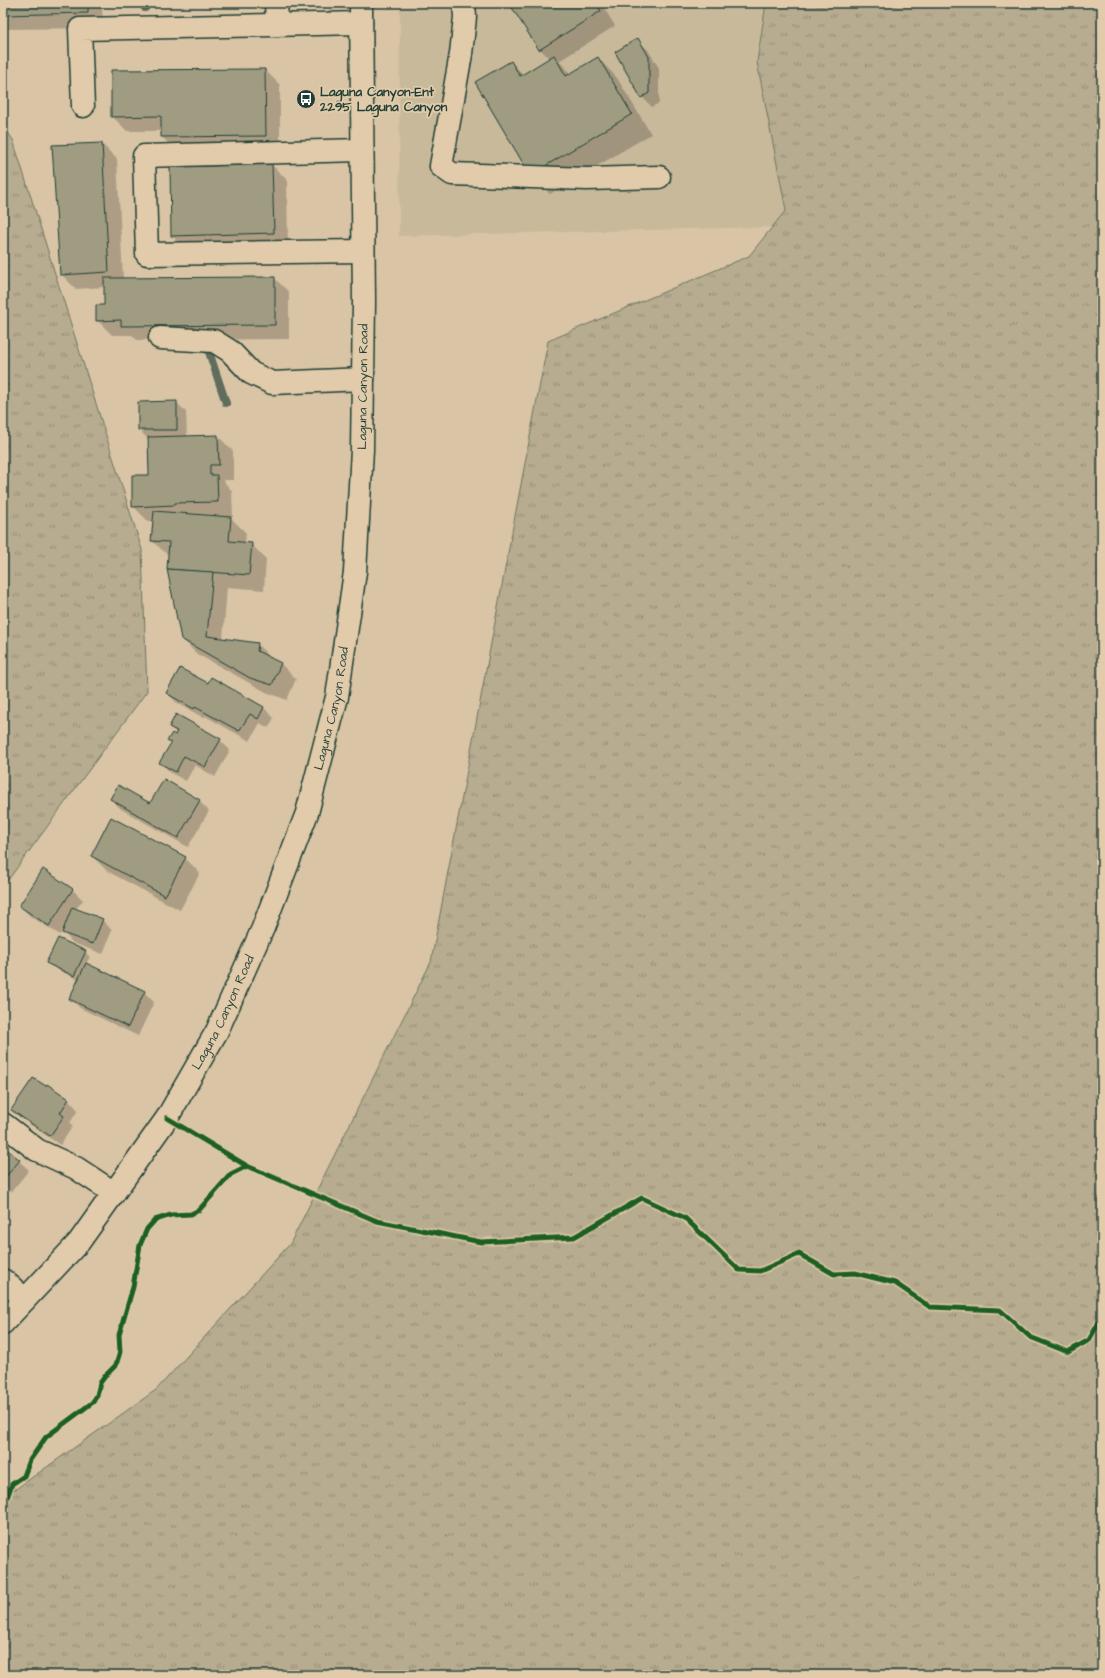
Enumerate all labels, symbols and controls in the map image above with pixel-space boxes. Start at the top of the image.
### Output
place label: Laguna Canyon-Ent 2295 Laguna Canyon [319,83,448,118]
bus stop icon: Laguna Canyon-Ent 2295 Laguna Canyon [295,88,317,110]
street label: Laguna Canyon Road [353,323,373,450]
street label: Laguna Canyon Road [309,645,353,772]
street label: Laguna Canyon Road [188,952,259,1073]

